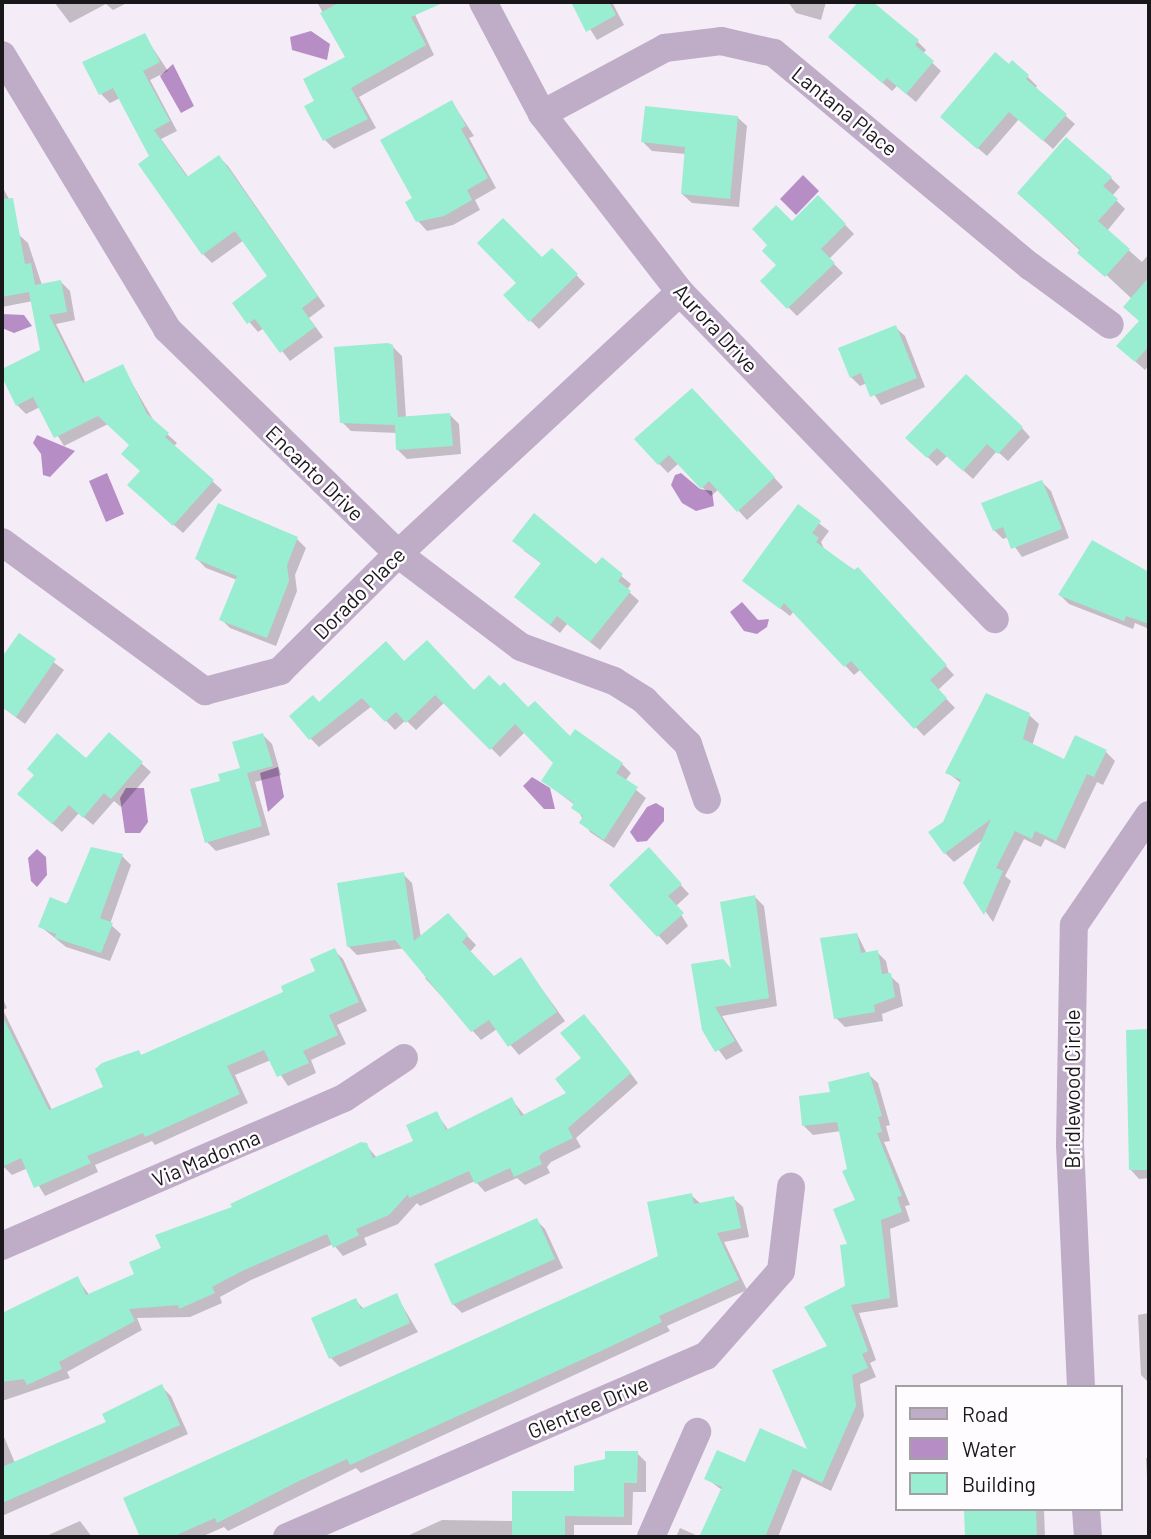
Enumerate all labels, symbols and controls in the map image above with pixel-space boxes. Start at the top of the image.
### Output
street label: Lantana Place [787,61,903,161]
street label: Aurora Drive [668,278,764,378]
street label: Encanto Drive [261,420,369,526]
street label: Dorado Place [308,542,410,644]
street label: Bridlewood Circle [1059,1009,1085,1169]
street label: Via Madonna [148,1124,264,1192]
street label: Glentree Drive [524,1370,652,1444]
legend [895,1385,1123,1511]
text: Road [962,1401,1008,1426]
text: Water [962,1436,1016,1461]
text: Building [962,1471,1036,1496]

